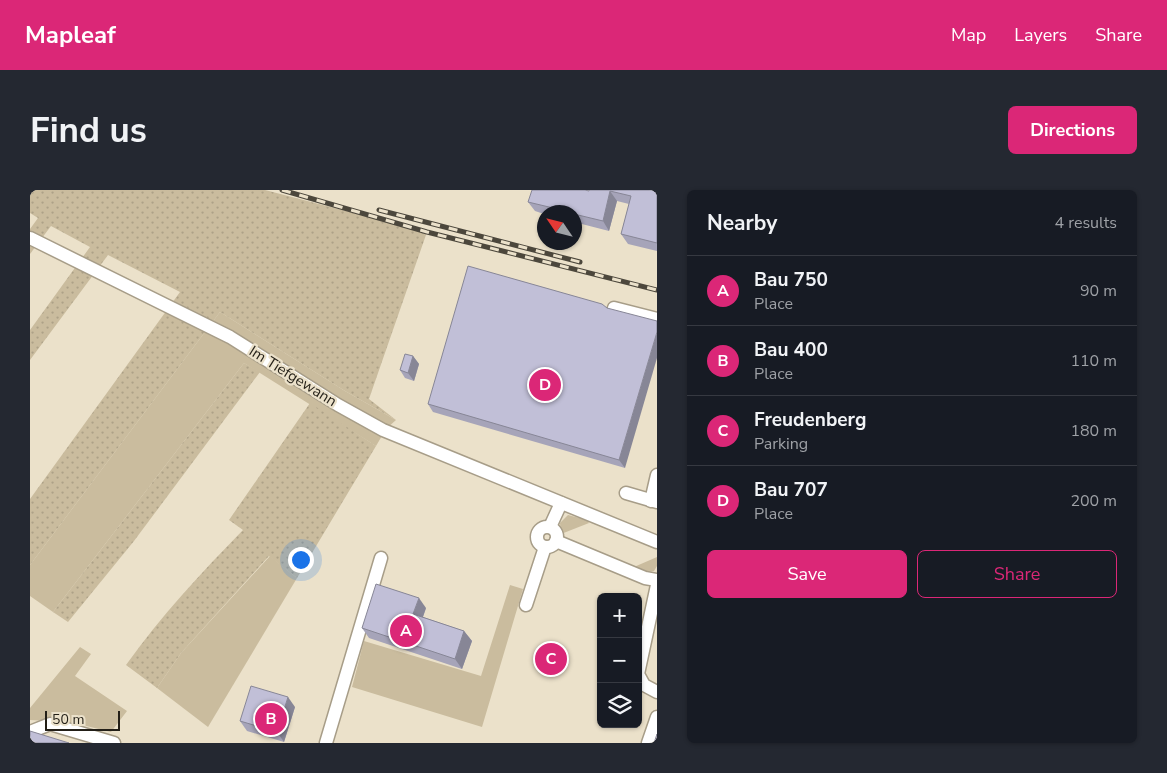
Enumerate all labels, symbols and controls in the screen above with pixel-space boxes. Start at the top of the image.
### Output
text: Mapleaf [25,19,116,51]
text: Map [951,23,986,47]
text: Layers [1014,23,1067,47]
text: Share [1095,23,1142,47]
button: Directions [1008,106,1137,154]
text: Find us [30,107,147,154]
north arrow [537,205,582,250]
text: Nearby [707,209,777,237]
text: 4 results [1055,212,1117,234]
text: Bau 750 [754,267,828,293]
text: A [717,280,729,302]
text: 90 m [1080,280,1117,302]
text: Place [754,293,793,315]
text: Bau 400 [754,337,828,363]
street label: Im Tiefgewann [245,341,341,411]
text: B [717,350,729,372]
text: 110 m [1070,350,1117,372]
text: Place [754,363,793,385]
pin: D [529,366,561,404]
text: Freudenberg [754,407,866,433]
text: C [718,420,728,442]
text: 180 m [1070,420,1117,442]
text: Parking [754,433,808,455]
text: Bau 707 [754,477,828,503]
text: D [717,490,729,512]
text: 200 m [1070,490,1117,512]
text: Place [754,503,793,525]
your location [288,547,314,573]
button: Save [707,550,907,598]
button: Share [917,550,1117,598]
map controls [597,593,642,728]
button: + [597,593,642,638]
pin: A [390,612,422,650]
button: − [597,638,642,683]
pin: C [535,640,567,678]
button: layers [597,683,642,728]
pin: B [255,700,287,738]
scale bar [45,708,120,731]
text: 50 m [52,710,84,729]

